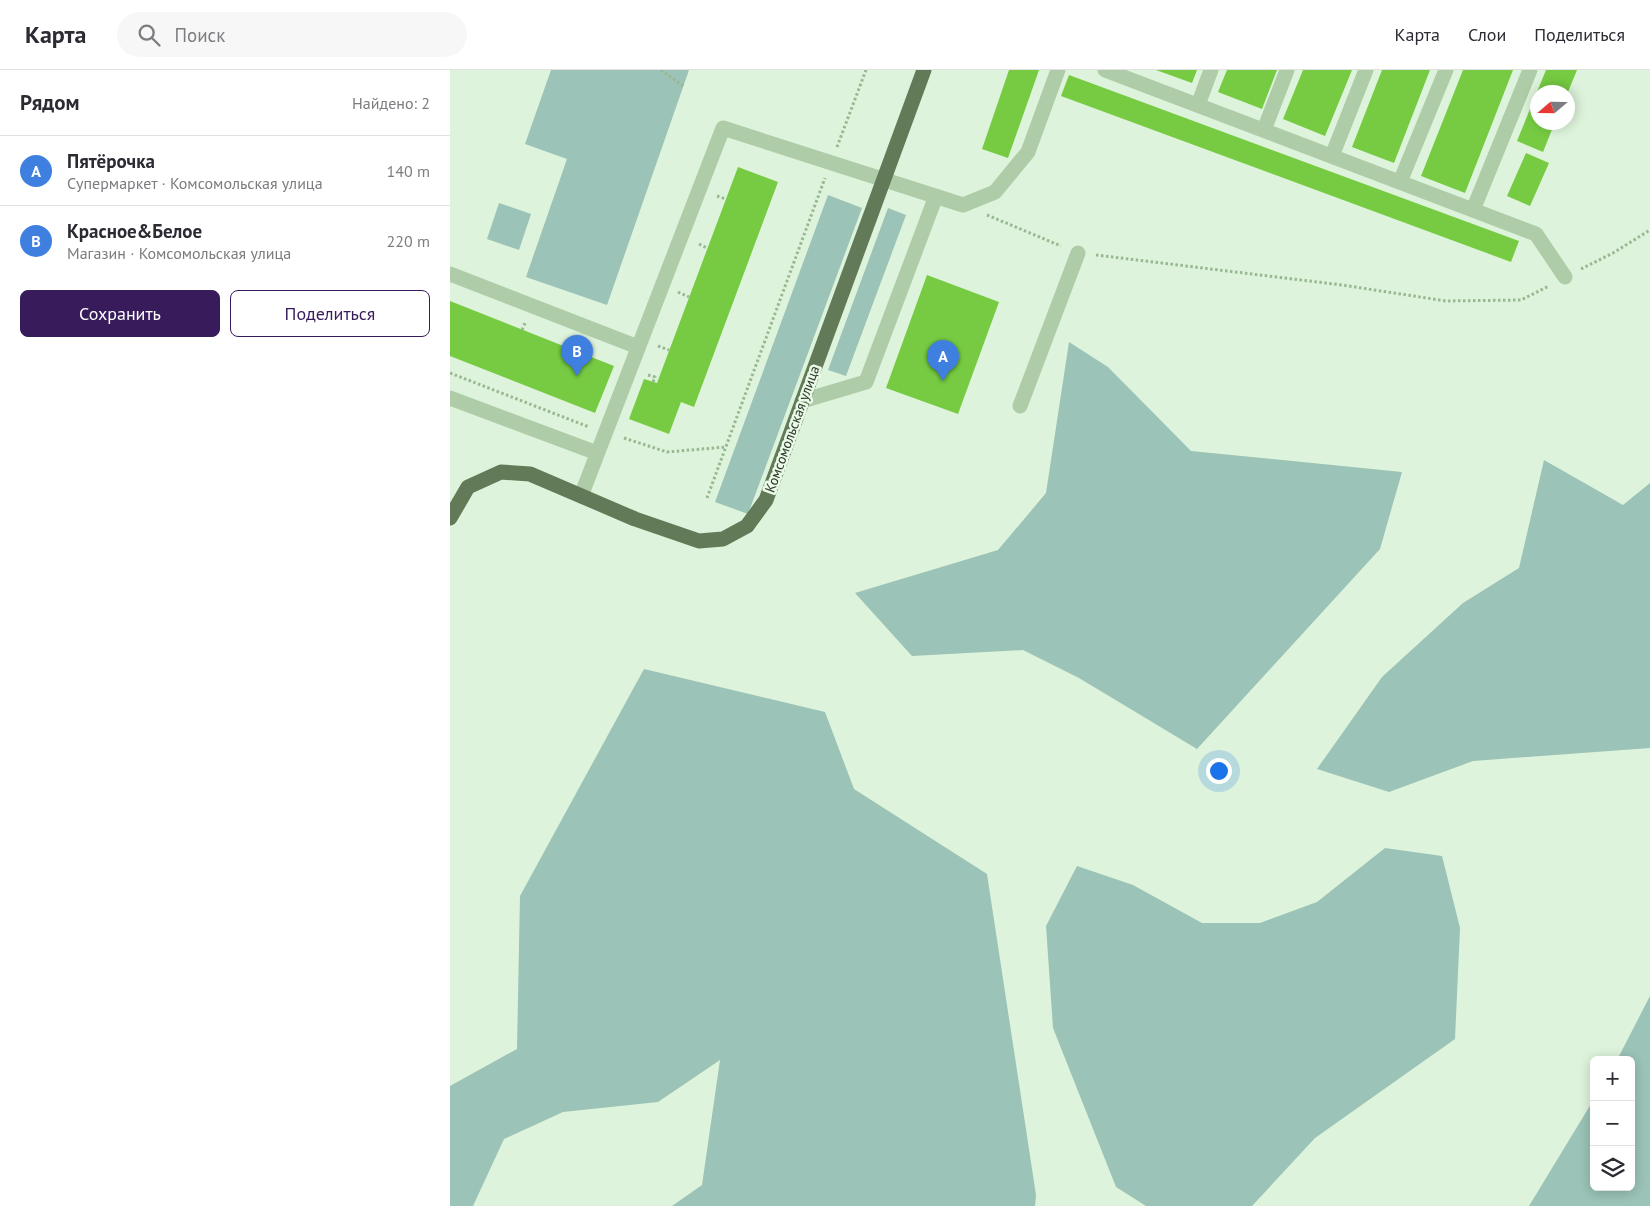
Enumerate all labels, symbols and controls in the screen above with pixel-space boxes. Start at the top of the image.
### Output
search box [117,12,467,57]
text: Карта [25,19,87,50]
icon: search [135,21,163,49]
text: Поиск [175,23,225,47]
text: Карта [1395,23,1440,46]
text: Слои [1468,23,1506,46]
text: Поделиться [1534,23,1625,46]
north arrow [1530,85,1575,130]
text: Рядом [20,89,79,116]
text: Найдено: 2 [352,93,430,113]
text: Пятёрочка [67,149,155,173]
text: A [31,161,41,181]
text: 140 m [387,161,430,181]
text: Супермаркет · Комсомольская улица [67,173,323,193]
text: Красное&Белое [67,219,202,243]
text: B [31,231,41,251]
text: 220 m [387,231,430,251]
text: Магазин · Комсомольская улица [67,243,291,263]
button: Сохранить [20,290,220,337]
button: Поделиться [230,290,430,337]
pin: B [561,335,593,376]
pin: A [927,340,959,381]
street label: Комсомольская улица [761,363,823,495]
your location [1206,758,1232,784]
map controls [1590,1056,1635,1191]
button: + [1590,1056,1635,1101]
button: − [1590,1101,1635,1146]
button: layers [1590,1146,1635,1191]

